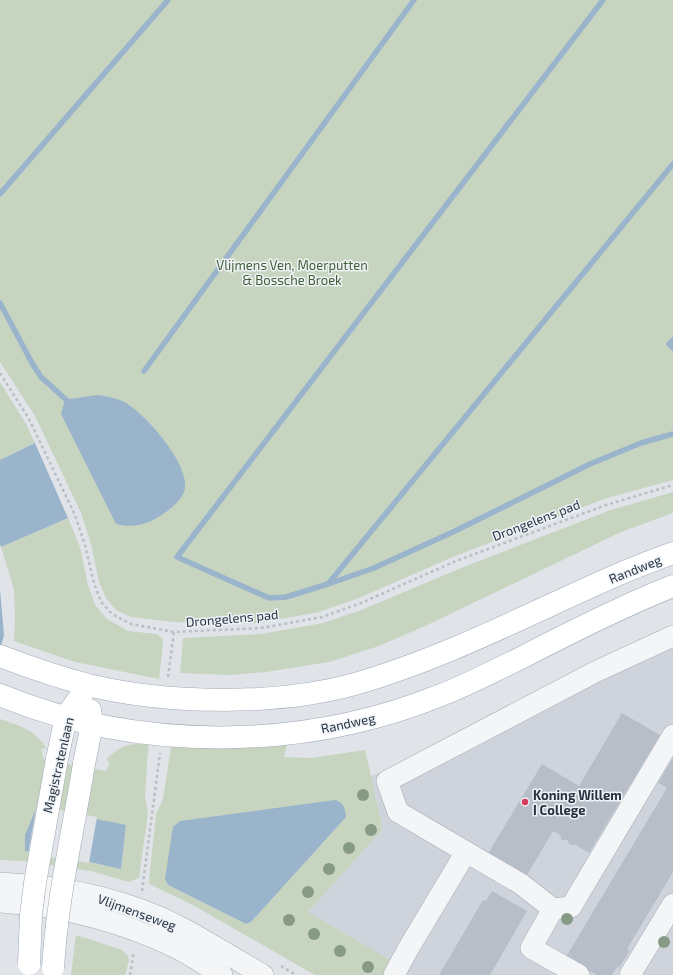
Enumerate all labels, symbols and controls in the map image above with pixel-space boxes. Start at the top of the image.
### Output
park label: Vlijmens Ven, Moerputten & Bossche Broek [216,257,368,288]
street label: Drongelens pad [490,496,582,544]
street label: Randweg [606,551,664,587]
street label: Drongelens pad [185,606,279,630]
street label: Randweg [319,709,377,737]
street label: Magistratenlaan [39,715,77,815]
place label: Koning Willem I College [533,787,622,818]
marker: Koning Willem I College [520,797,530,807]
street label: Vlijmenseweg [95,890,179,934]

